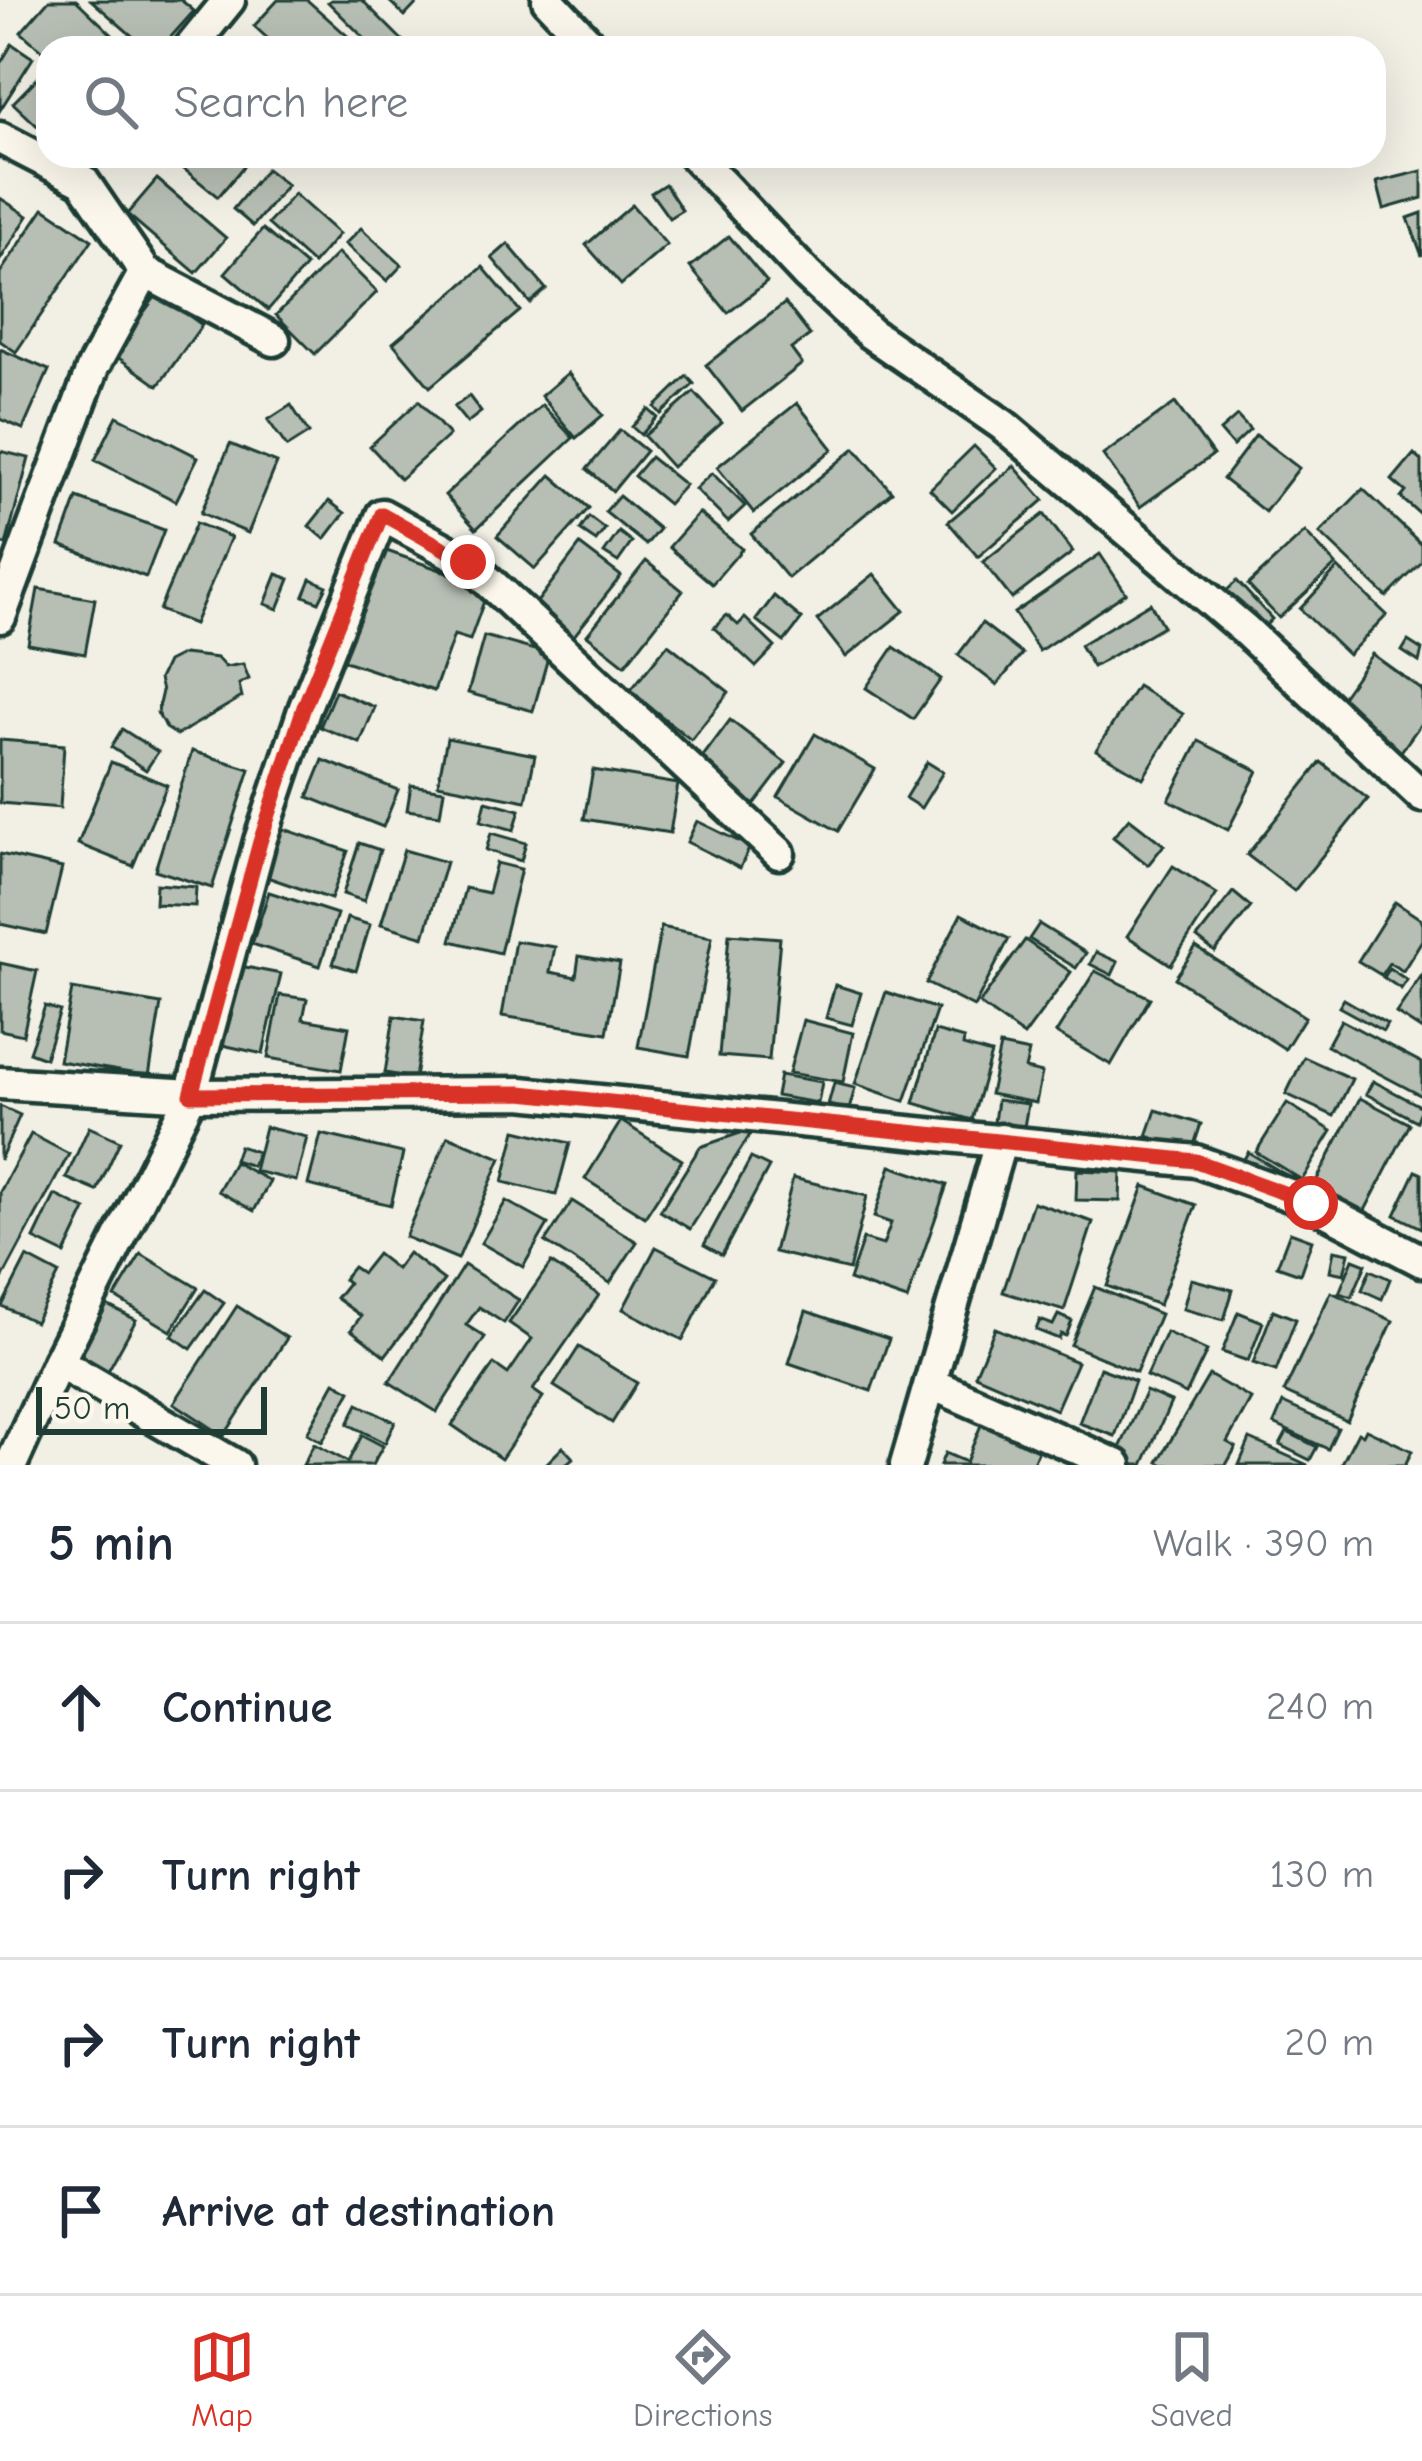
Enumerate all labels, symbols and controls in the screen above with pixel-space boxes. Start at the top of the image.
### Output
search box [36,36,1386,168]
icon: search [78,69,144,135]
text: Search here [174,76,408,128]
route end [441,535,495,589]
route start [1284,1176,1338,1230]
scale bar [36,1381,267,1434]
text: 50 m [54,1389,130,1427]
text: 5 min [48,1514,174,1573]
text: Walk · 390 m [1153,1521,1374,1566]
icon: ahead [48,1674,114,1740]
text: Continue [162,1681,332,1733]
text: 240 m [1266,1684,1374,1729]
icon: right [48,1842,114,1908]
text: Turn right [162,1849,360,1901]
text: 130 m [1270,1852,1374,1897]
icon: right [48,2010,114,2076]
text: Turn right [162,2017,360,2069]
text: 20 m [1285,2020,1374,2065]
icon: arrive [48,2178,114,2244]
text: Arrive at destination [162,2185,555,2237]
tab: Map [189,2324,255,2434]
tab: Directions [633,2324,773,2434]
tab: Saved [1151,2324,1233,2434]

